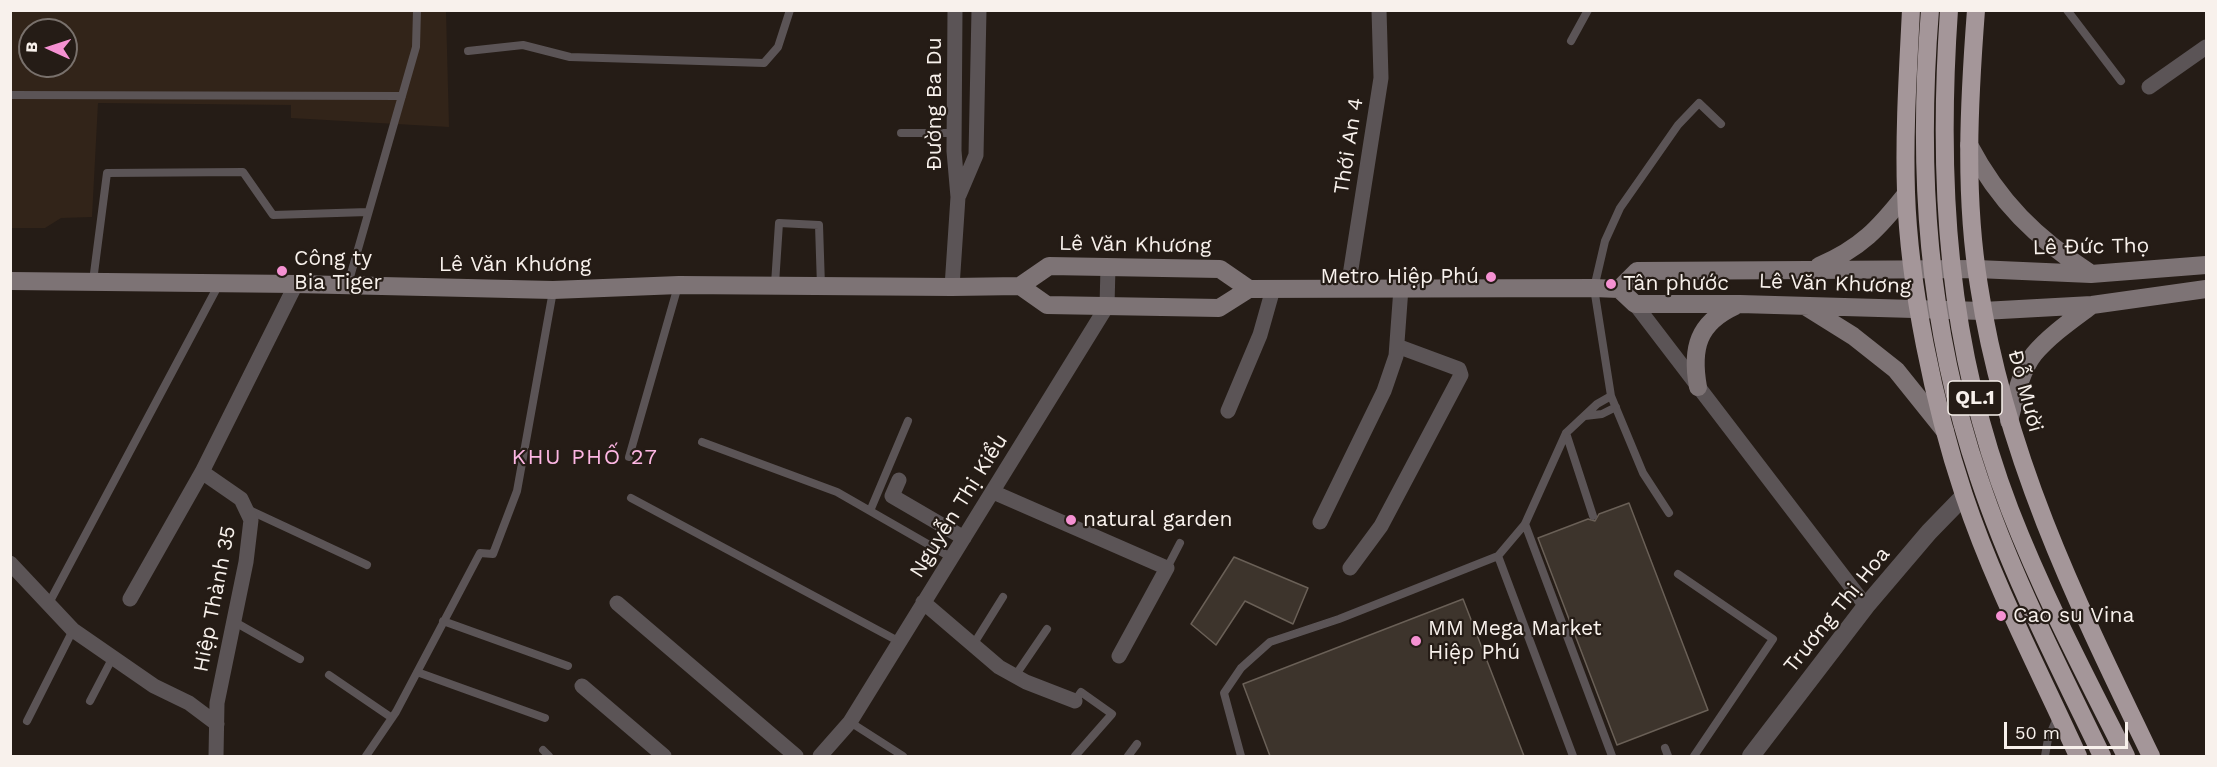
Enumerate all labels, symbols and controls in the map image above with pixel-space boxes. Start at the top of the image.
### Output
north arrow [18,18,78,78]
street label: Đường Ba Du [922,37,948,171]
text: B [22,41,41,53]
street label: Thới An 4 [1329,96,1369,196]
street label: Lê Văn Khương [1059,231,1211,259]
street label: Lê Đức Thọ [2032,233,2150,261]
place label: Công ty Bia Tiger [294,246,382,296]
street label: Lê Văn Khương [439,252,591,278]
marker: Công ty Bia Tiger [275,264,289,278]
place label: Metro Hiệp Phú [1320,264,1479,290]
street label: Lê Văn Khương [1758,269,1912,299]
marker: Metro Hiệp Phú [1484,270,1498,284]
place label: Tân phước [1623,271,1729,297]
marker: Tân phước [1604,277,1618,291]
street label: Đỗ Mười [2002,347,2048,435]
road number: QL.1 [1948,381,2002,415]
street label: Nguyễn Thị Kiểu [905,429,1013,583]
district label: KHU PHỐ 27 [512,445,658,471]
place label: natural garden [1083,507,1233,533]
marker: natural garden [1064,513,1078,527]
street label: Hiệp Thành 35 [188,524,242,674]
street label: Trương Thị Hoa [1779,542,1895,678]
place label: Cao su Vina [2013,603,2134,629]
marker: Cao su Vina [1994,609,2008,623]
place label: MM Mega Market Hiệp Phú [1428,616,1602,666]
marker: MM Mega Market Hiệp Phú [1409,634,1423,648]
scale bar [2007,710,2132,748]
text: 50 m [2015,722,2060,743]

